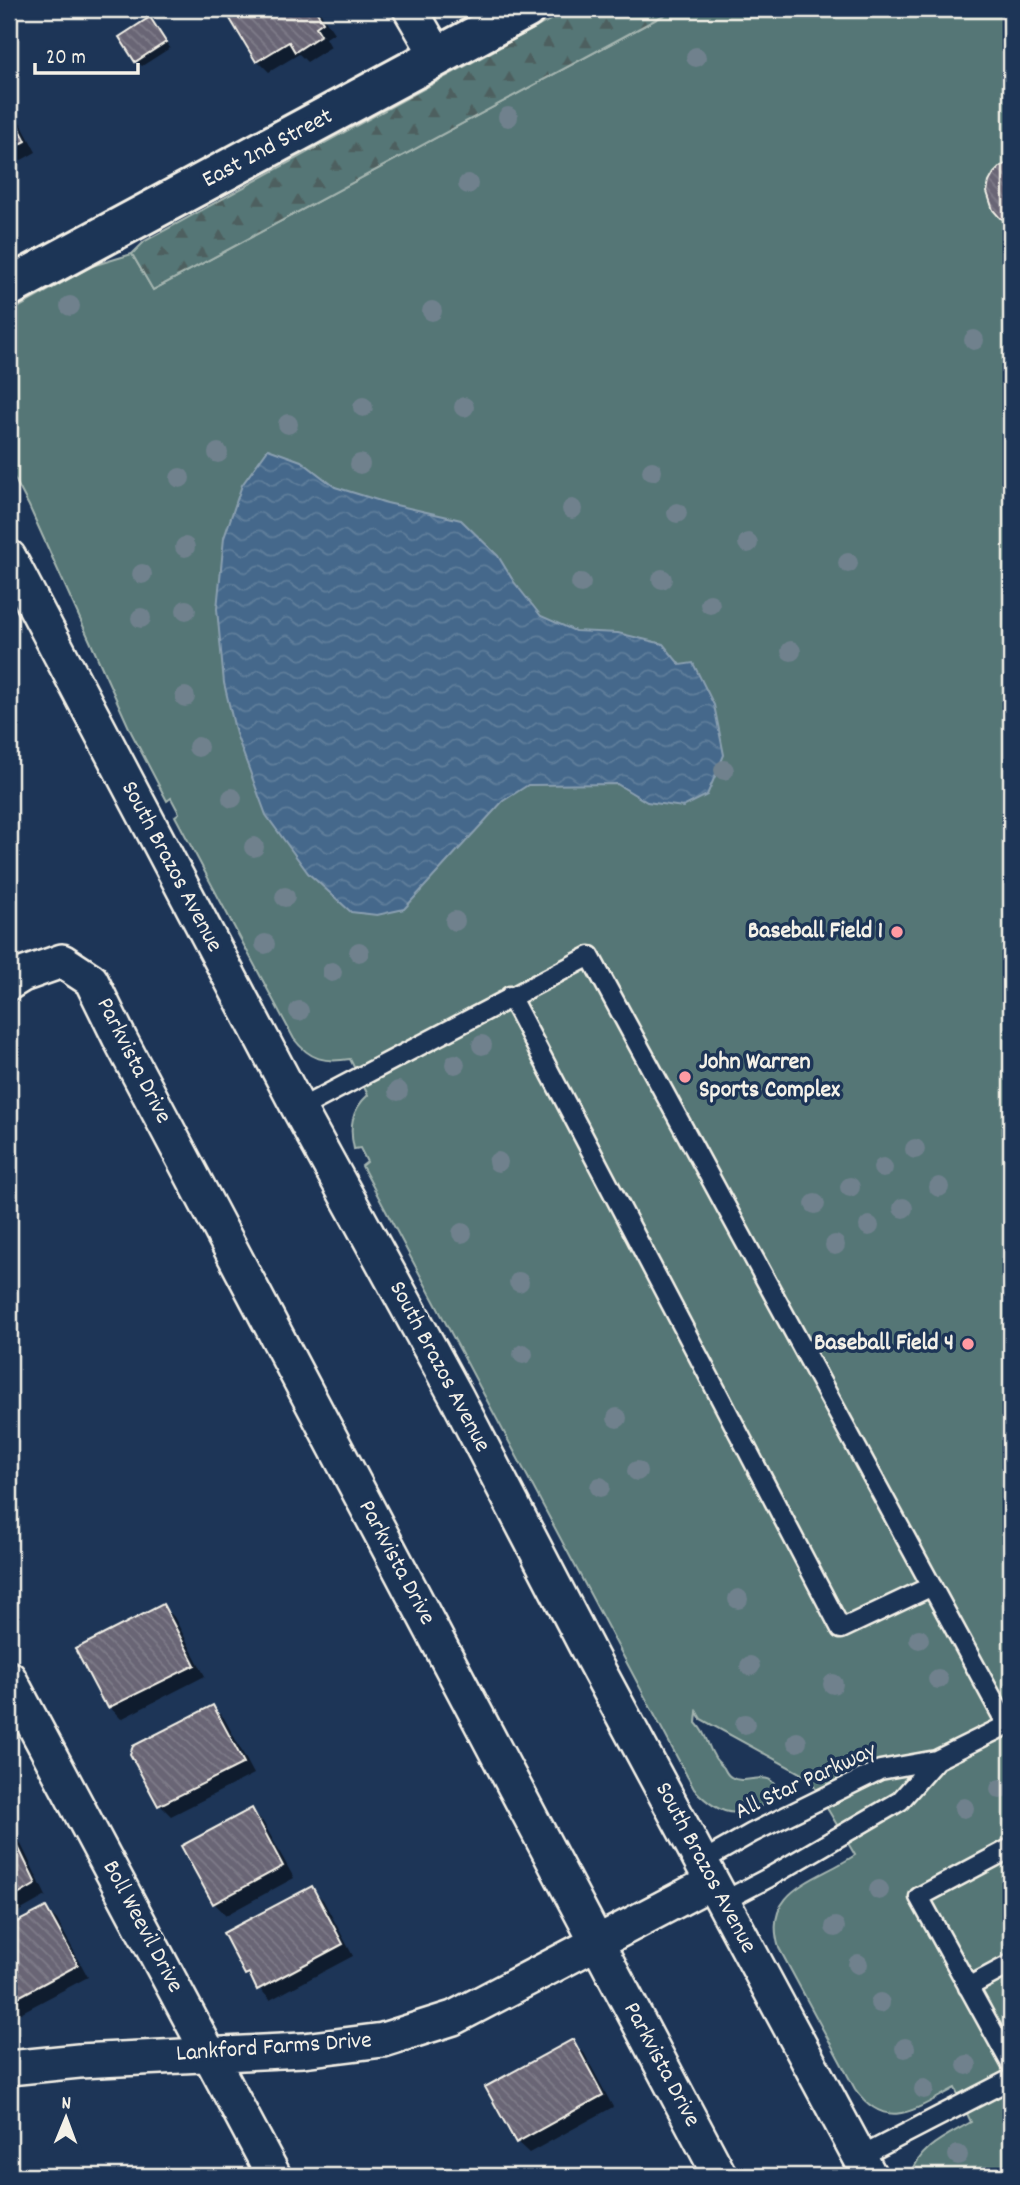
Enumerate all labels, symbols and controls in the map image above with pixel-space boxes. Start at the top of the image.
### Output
scale bar [35,32,138,76]
text: 20 m [46,44,86,74]
street label: East 2nd Street [197,100,339,198]
street label: South Brazos Avenue [111,775,231,959]
place label: Baseball Field 1 [748,915,883,949]
marker: Baseball Field 1 [889,924,905,940]
street label: Parkvista Drive [87,992,179,1130]
place label: John Warren Sports Complex [699,1046,840,1108]
marker: John Warren Sports Complex [677,1069,693,1085]
street label: South Brazos Avenue [379,1275,499,1459]
place label: Baseball Field 4 [814,1327,954,1361]
marker: Baseball Field 4 [960,1336,976,1352]
street label: Parkvista Drive [349,1494,443,1632]
street label: All Star Parkway [730,1734,883,1830]
street label: South Brazos Avenue [645,1776,765,1960]
street label: Boll Weevil Drive [93,1855,191,1999]
street label: Parkvista Drive [614,1996,708,2134]
street label: Lankford Farms Drive [175,2024,373,2072]
north arrow [32,2084,102,2154]
text: N [61,2091,71,2118]

